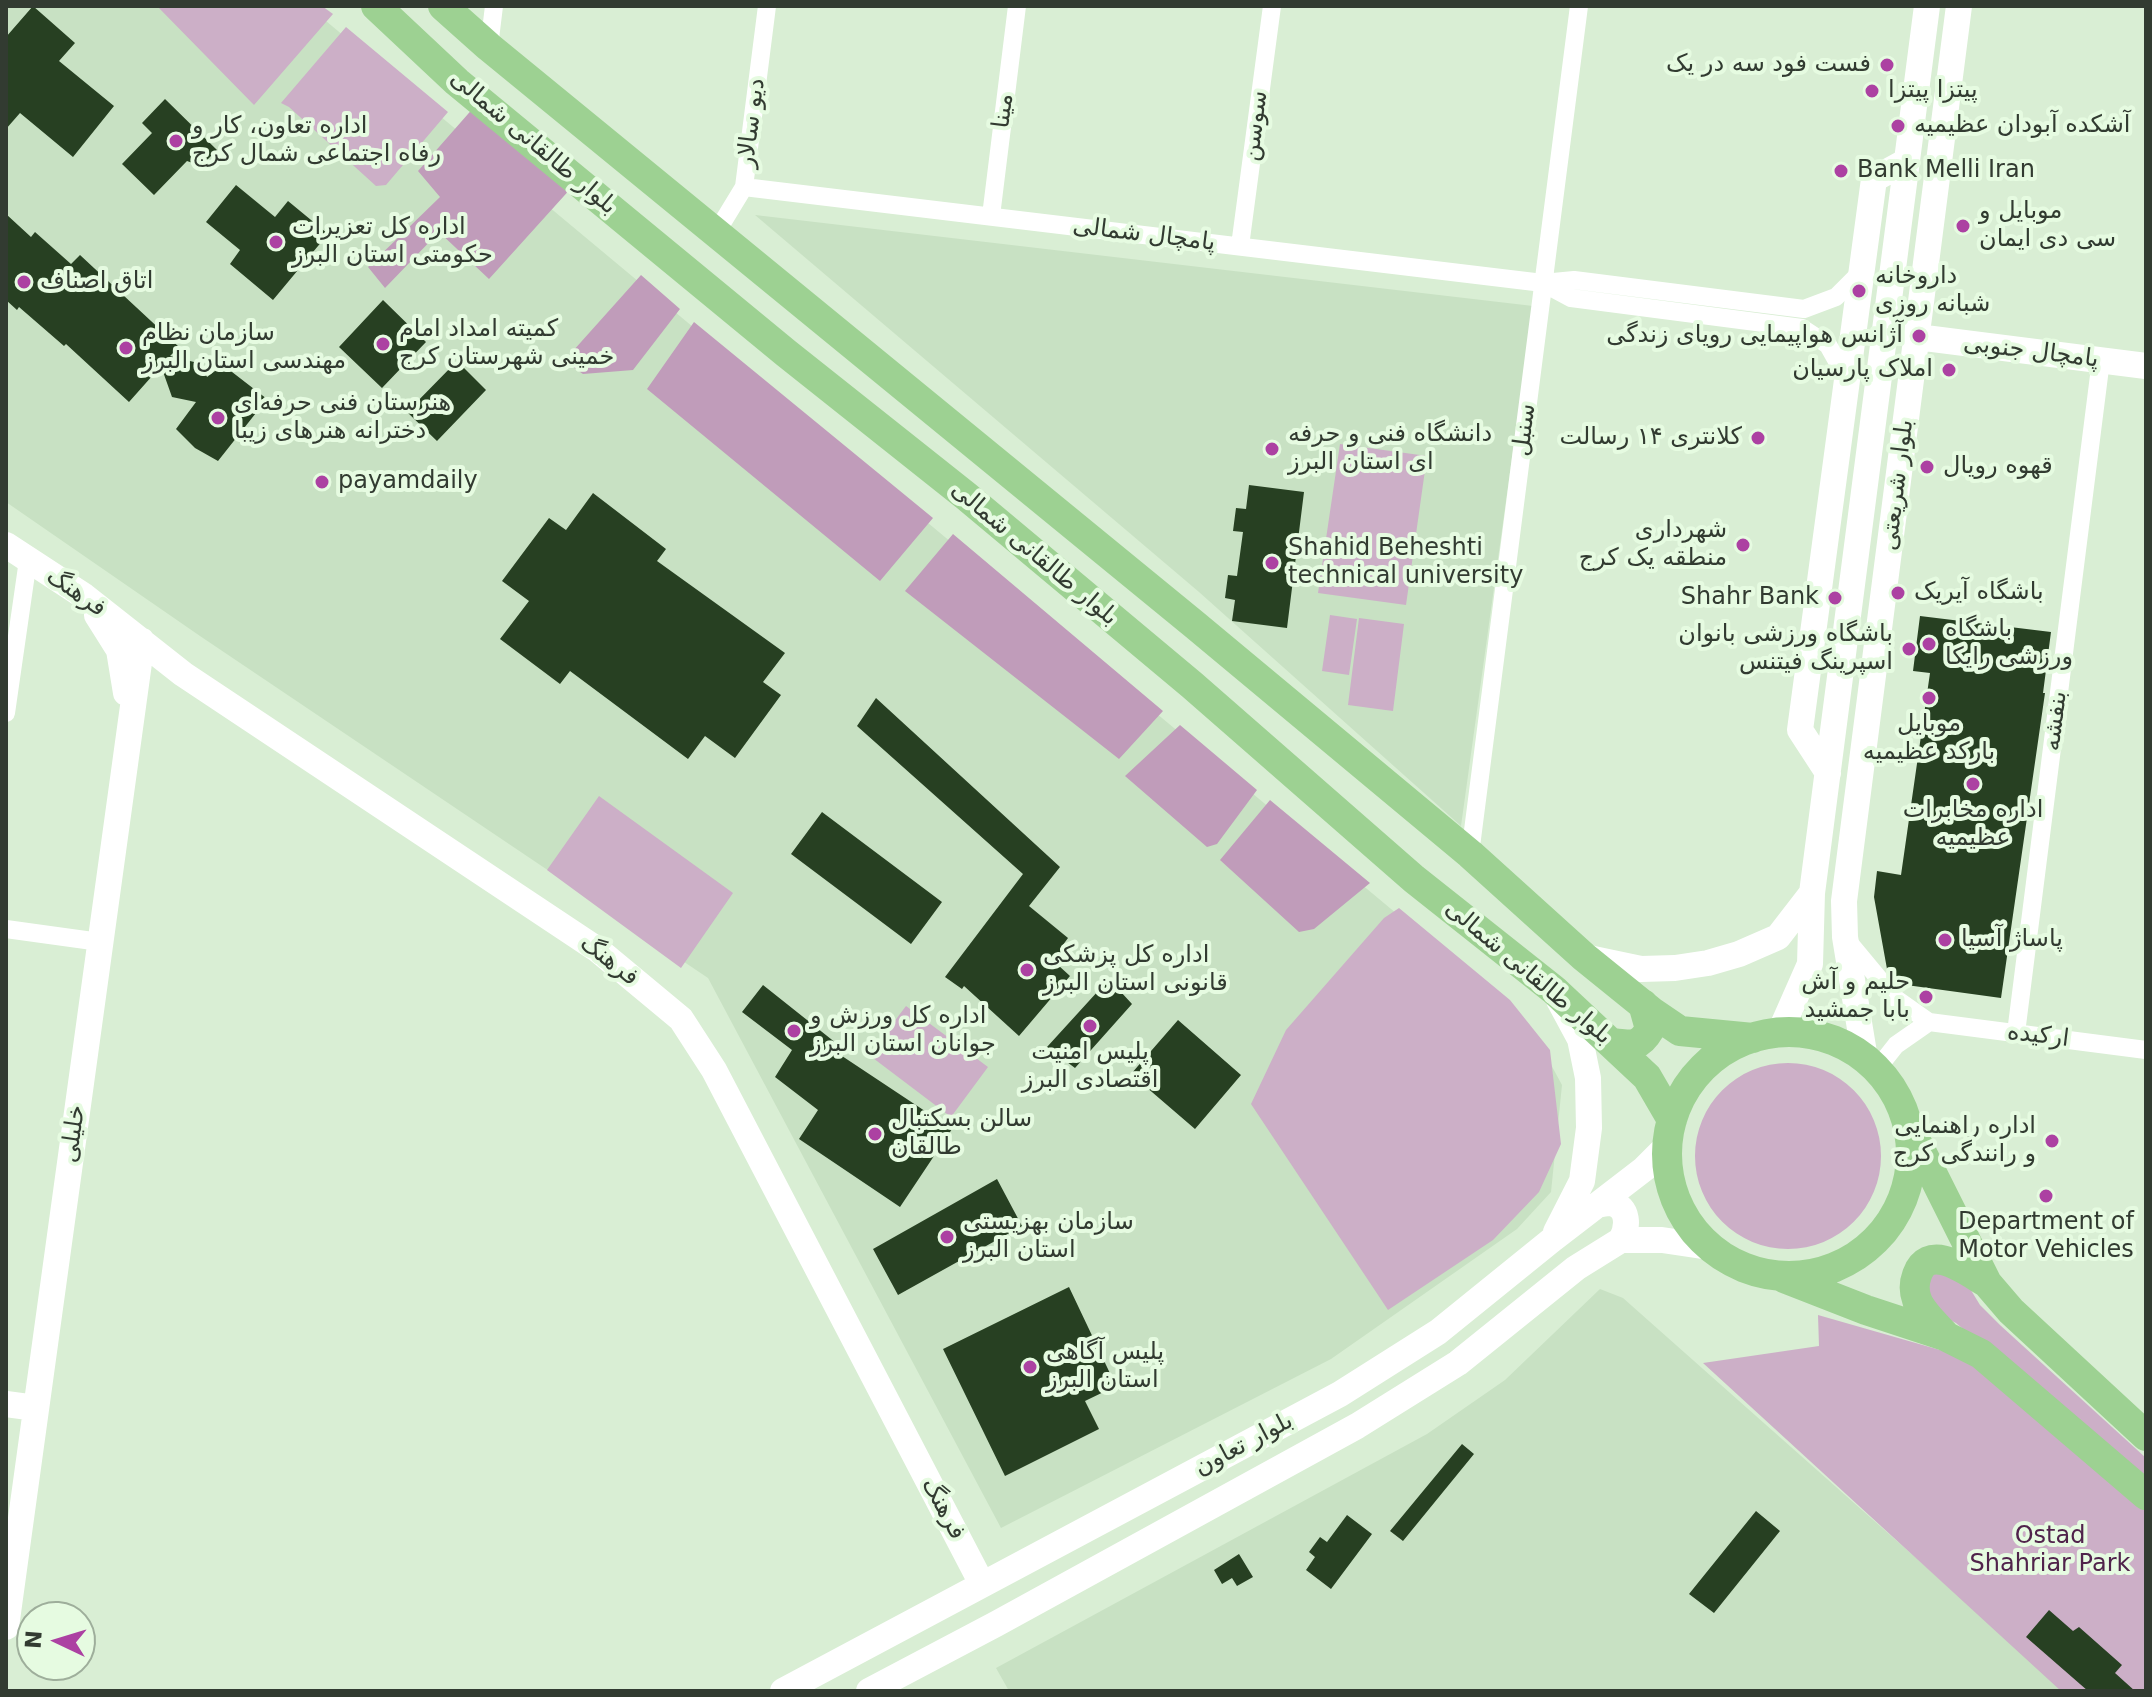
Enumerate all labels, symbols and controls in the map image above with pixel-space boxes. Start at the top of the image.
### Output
place label: فست فود سه در یک [1666,51,1871,79]
marker: فست فود سه در یک [1878,56,1896,74]
street label: بلوار طالقانی شمالی [444,65,622,221]
street label: دیو سالار [732,77,772,169]
place label: پیتزا پیتزا [1888,77,1978,105]
marker: پیتزا پیتزا [1863,82,1881,100]
street label: سوسن [1237,89,1275,163]
street label: مینا [988,92,1020,130]
place label: آشکده آبودان عظیمیه [1914,112,2130,140]
place label: اداره تعاون، کار و رفاه اجتماعی شمال کرج [192,113,441,169]
marker: آشکده آبودان عظیمیه [1889,117,1907,135]
marker: اداره تعاون، کار و رفاه اجتماعی شمال کرج [167,132,185,150]
place label: Bank Melli Iran [1857,157,2035,185]
marker: Bank Melli Iran [1832,162,1850,180]
place label: موبایل و سی دی ایمان [1979,198,2116,254]
street label: پامچال شمالی [1071,212,1217,258]
place label: اداره کل تعزیرات حکومتی استان البرز [292,214,493,270]
marker: موبایل و سی دی ایمان [1954,217,1972,235]
marker: اداره کل تعزیرات حکومتی استان البرز [267,233,285,251]
place label: داروخانه شبانه روزی [1875,263,1990,319]
place label: اتاق اصناف [40,268,153,296]
marker: اتاق اصناف [15,273,33,291]
marker: داروخانه شبانه روزی [1850,282,1868,300]
place label: کمیته امداد امام خمینی شهرستان کرج [399,316,614,372]
place label: سازمان نظام مهندسی استان البرز [142,320,346,376]
place label: آژانس هواپیمایی رویای زندگی [1606,322,1903,350]
marker: آژانس هواپیمایی رویای زندگی [1910,327,1928,345]
street label: پامچال جنوبی [1962,329,2100,375]
marker: کمیته امداد امام خمینی شهرستان کرج [374,335,392,353]
marker: سازمان نظام مهندسی استان البرز [117,339,135,357]
place label: املاک پارسیان [1792,356,1933,384]
marker: املاک پارسیان [1940,361,1958,379]
place label: هنرستان فنی حرفه‌ای دخترانه هنرهای زیبا [234,390,451,446]
street label: سنبل [1507,402,1543,458]
marker: هنرستان فنی حرفه‌ای دخترانه هنرهای زیبا [209,409,227,427]
street label: بلوار شریعتی [1876,418,1920,552]
place label: دانشگاه فنی و حرفه ای استان البرز [1288,421,1492,477]
place label: کلانتری ۱۴ رسالت [1559,424,1742,452]
marker: کلانتری ۱۴ رسالت [1749,429,1767,447]
marker: دانشگاه فنی و حرفه ای استان البرز [1263,440,1281,458]
place label: قهوه رویال [1943,453,2053,481]
marker: قهوه رویال [1918,458,1936,476]
place label: payamdaily [338,468,478,496]
marker: payamdaily [313,473,331,491]
street label: بلوار طالقانی شمالی [945,476,1123,632]
place label: شهرداری منطقه یک کرج [1579,517,1727,573]
place label: Shahid Beheshti technical university [1288,535,1523,591]
marker: شهرداری منطقه یک کرج [1734,536,1752,554]
marker: Shahid Beheshti technical university [1263,554,1281,572]
street label: فرهنگ [41,562,111,624]
place label: باشگاه آیریک [1914,579,2044,607]
place label: Shahr Bank [1681,584,1819,612]
marker: باشگاه آیریک [1889,584,1907,602]
marker: Shahr Bank [1826,589,1844,607]
place label: باشگاه ورزشی رایکا [1945,616,2073,672]
place label: باشگاه ورزشی بانوان اسپرینگ فیتنس [1678,621,1893,677]
marker: باشگاه ورزشی رایکا [1920,635,1938,653]
marker: باشگاه ورزشی بانوان اسپرینگ فیتنس [1900,640,1918,658]
marker: موبایل بارکد عظیمیه [1920,689,1938,707]
street label: بنفشه [2038,689,2074,753]
place label: موبایل بارکد عظیمیه [1863,711,1995,767]
marker: اداره مخابرات عظیمیه [1964,775,1982,793]
place label: اداره مخابرات عظیمیه [1903,797,2043,853]
street label: بلوار طالقانی شمالی [1439,895,1617,1051]
place label: پاساژ آسیا [1961,926,2063,954]
street label: فرهنگ [574,929,644,993]
marker: پاساژ آسیا [1936,931,1954,949]
place label: اداره کل پزشکی قانونی استان البرز [1043,942,1228,998]
marker: اداره کل پزشکی قانونی استان البرز [1018,961,1036,979]
place label: حلیم و آش بابا جمشید [1801,969,1910,1025]
marker: حلیم و آش بابا جمشید [1917,988,1935,1006]
place label: اداره کل ورزش و جوانان استان البرز [810,1003,996,1059]
marker: پلیس امنیت اقتصادی البرز [1081,1017,1099,1035]
street label: ارکیده [2005,1018,2071,1054]
marker: اداره کل ورزش و جوانان استان البرز [785,1022,803,1040]
place label: پلیس امنیت اقتصادی البرز [1022,1039,1158,1095]
street label: خلیلی [56,1103,92,1165]
place label: سالن بسکتبال طالقان [891,1106,1032,1162]
place label: اداره راهنمایی و رانندگی کرج [1893,1113,2036,1169]
marker: سالن بسکتبال طالقان [866,1125,884,1143]
marker: اداره راهنمایی و رانندگی کرج [2043,1132,2061,1150]
marker: Department of Motor Vehicles [2037,1187,2055,1205]
place label: سازمان بهزیستی استان البرز [963,1209,1134,1265]
place label: Department of Motor Vehicles [1958,1209,2134,1265]
marker: سازمان بهزیستی استان البرز [938,1228,956,1246]
place label: پلیس آگاهی استان البرز [1046,1339,1164,1395]
marker: پلیس آگاهی استان البرز [1021,1358,1039,1376]
street label: بلوار تعاون [1190,1407,1298,1483]
street label: فرهنگ [915,1473,971,1545]
park label: Ostad Shahriar Park [1970,1523,2130,1579]
north arrow [16,1601,96,1681]
text: N [20,1629,47,1649]

